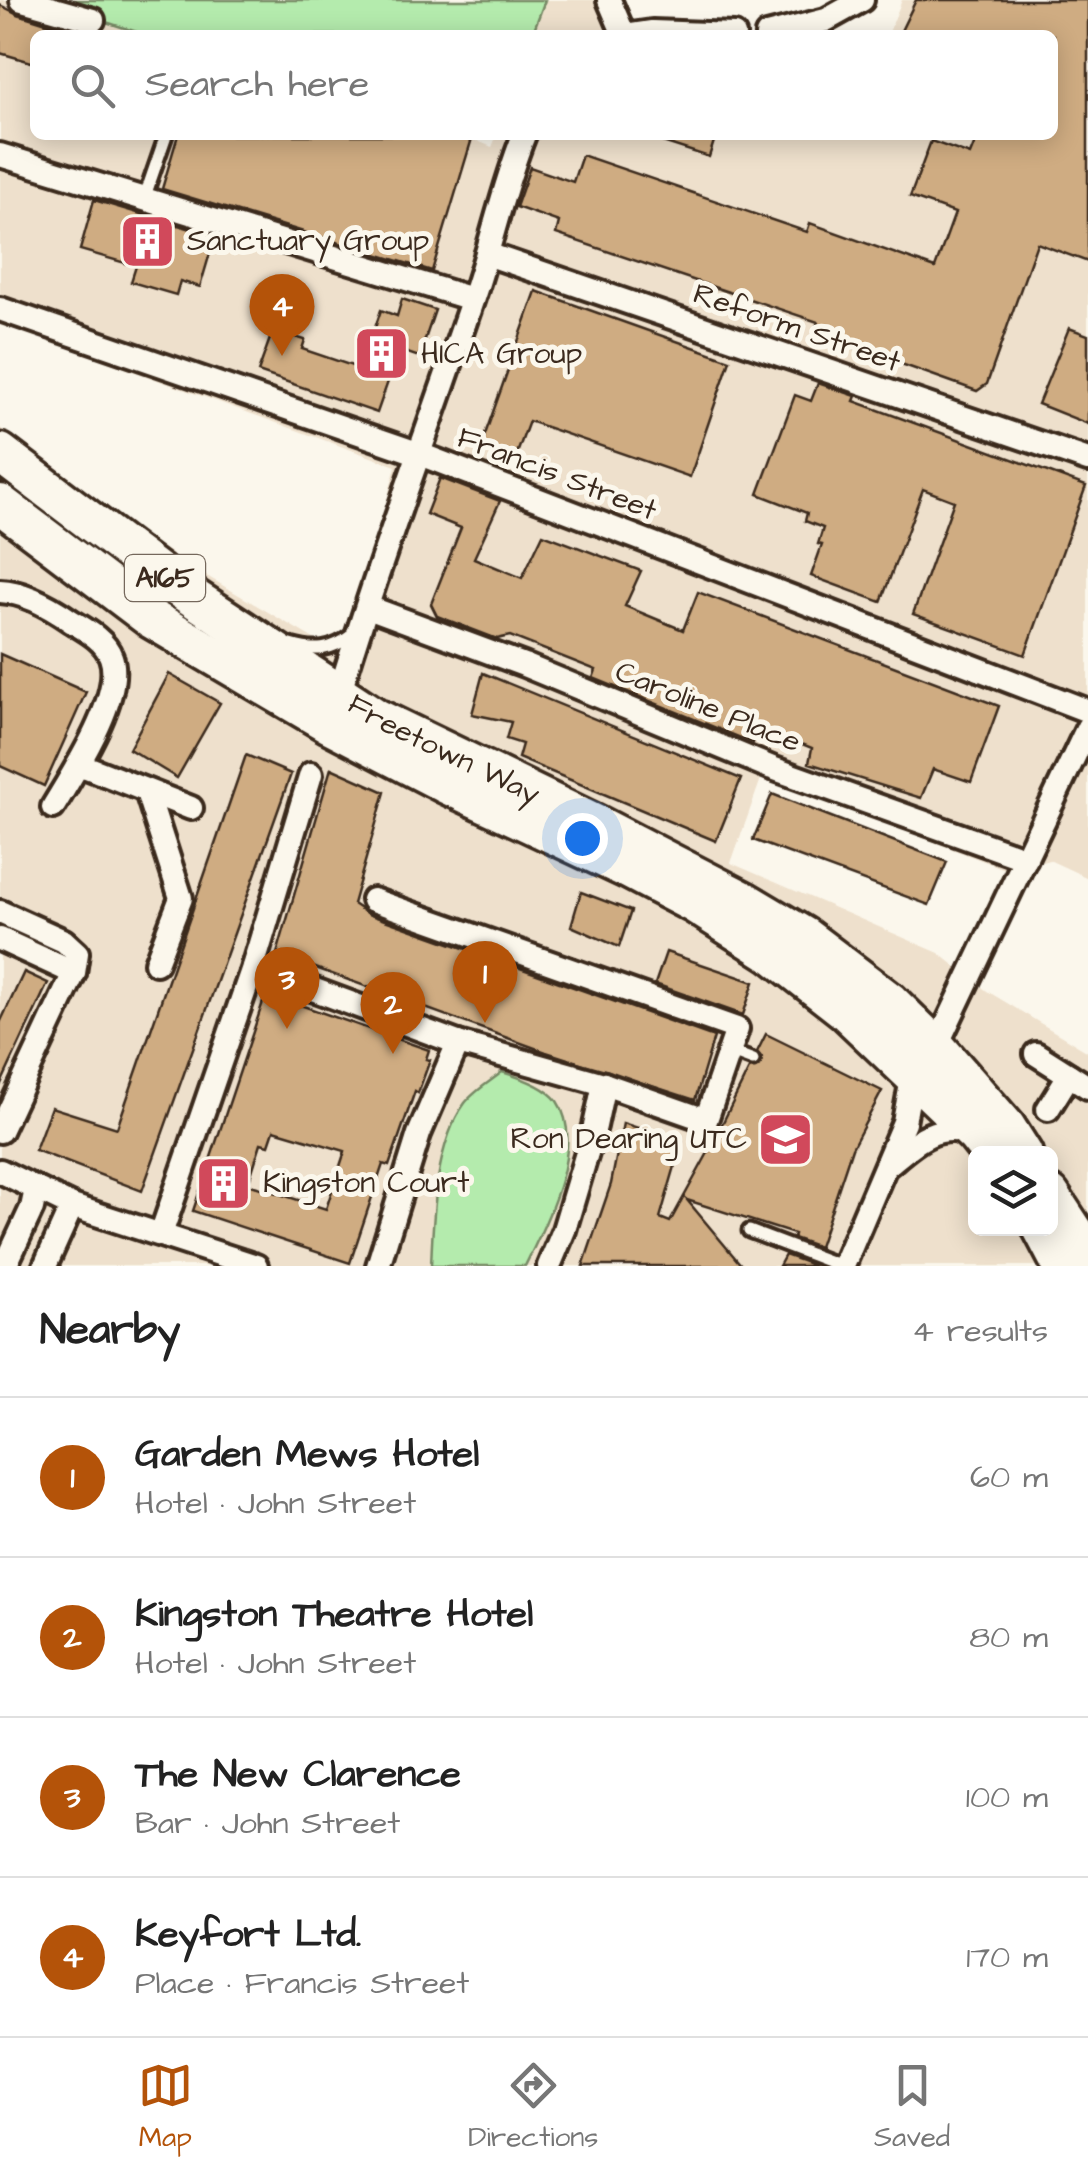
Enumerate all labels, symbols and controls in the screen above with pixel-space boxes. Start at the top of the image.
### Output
search box [30,30,1058,140]
icon: search [65,58,120,113]
text: Search here [145,59,369,111]
building icon: Sanctuary Group [118,211,178,271]
place label: Sanctuary Group [187,220,429,263]
street label: Reform Street [688,273,906,383]
pin: 4 [250,274,314,356]
building icon: HICA Group [352,324,412,384]
place label: HICA Group [421,333,582,375]
street label: Francis Street [451,417,663,531]
road number: A165 [125,555,205,601]
street label: Caroline Place [609,651,807,763]
street label: Freetown Way [339,684,547,816]
your location [557,813,608,864]
pin: 1 [452,940,518,1023]
pin: 3 [254,946,320,1029]
pin: 2 [360,972,426,1054]
school or university icon: Ron Dearing UTC [756,1109,816,1169]
place label: Ron Dearing UTC [510,1118,747,1161]
map controls [968,1146,1058,1236]
button: layers [968,1146,1058,1236]
building icon: Kingston Court [194,1153,254,1213]
place label: Kingston Court [263,1162,469,1205]
text: Nearby [40,1302,180,1360]
text: 4 results [912,1309,1048,1354]
text: Garden Mews Hotel [135,1429,479,1481]
text: 1 [70,1455,75,1500]
text: 60 m [970,1455,1048,1500]
text: Hotel · John Street [135,1481,416,1526]
text: Kingston Theatre Hotel [135,1589,533,1641]
text: 2 [63,1615,82,1660]
text: 80 m [969,1615,1048,1660]
text: Hotel · John Street [135,1641,416,1686]
text: The New Clarence [135,1749,461,1801]
text: 3 [64,1775,81,1820]
text: 100 m [966,1775,1048,1820]
text: Bar · John Street [135,1801,400,1846]
text: Keyfort Ltd. [135,1909,361,1961]
text: 4 [62,1935,83,1980]
text: 170 m [966,1935,1048,1980]
text: Place · Francis Street [135,1961,469,2006]
tab: Map [138,2058,193,2157]
tab: Directions [468,2058,598,2157]
tab: Saved [874,2058,950,2157]

